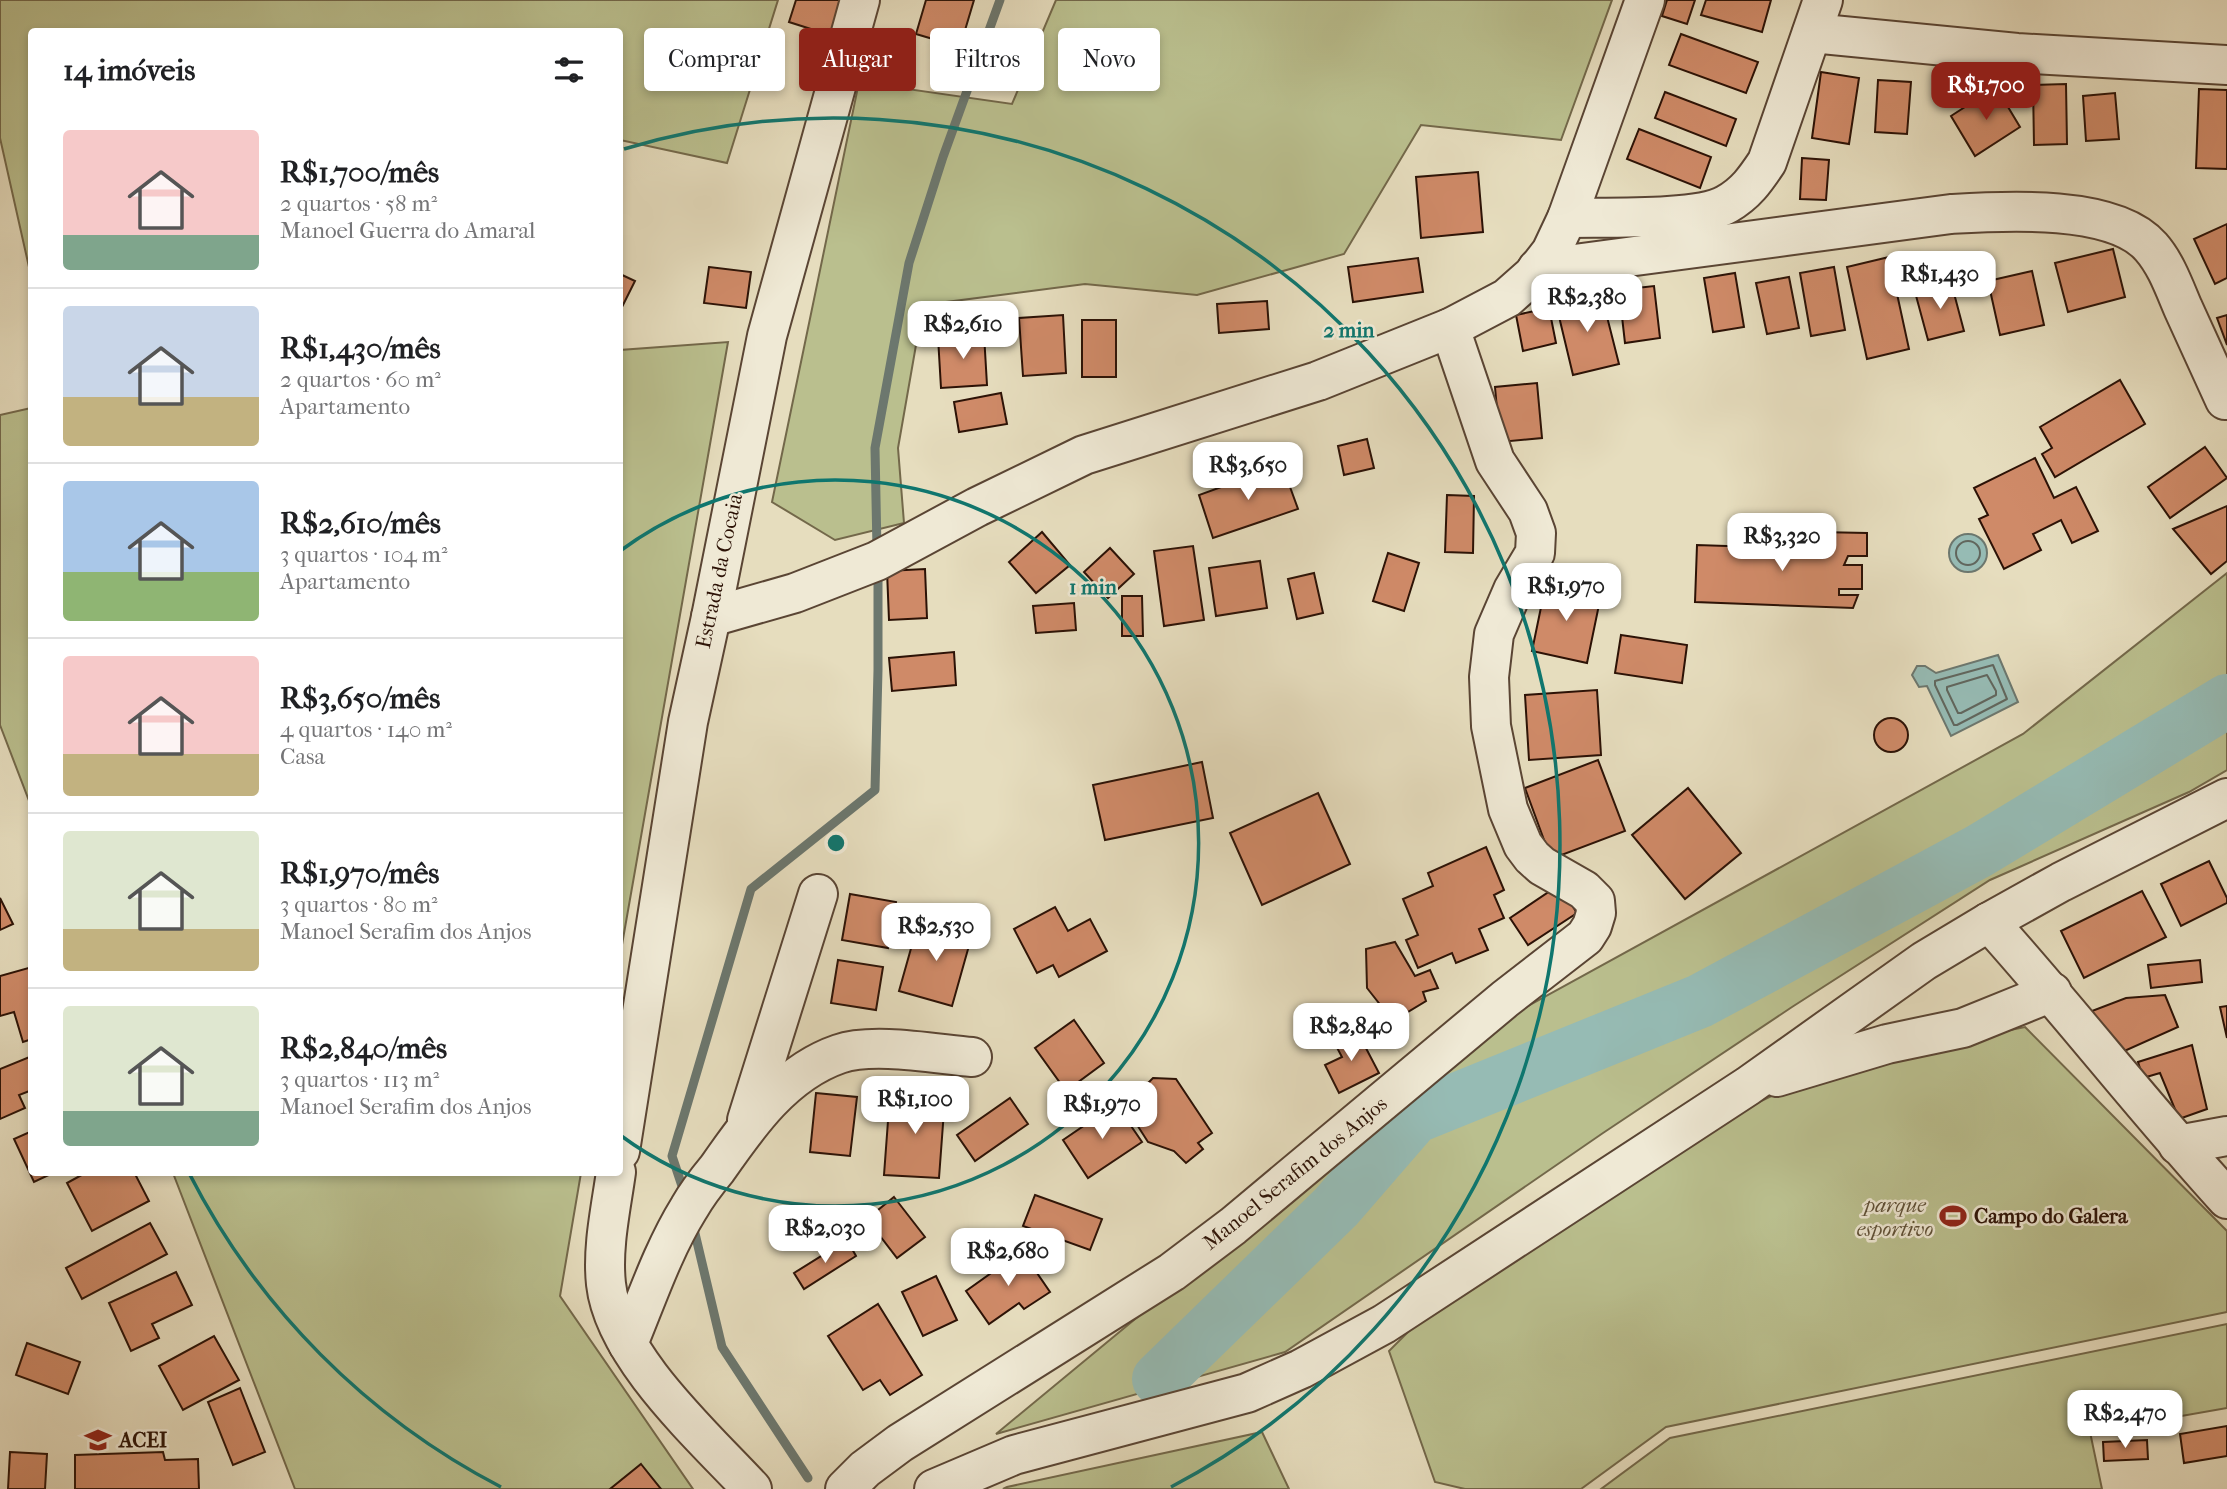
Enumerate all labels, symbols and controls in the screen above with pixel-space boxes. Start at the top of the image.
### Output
chip: Comprar [644,28,785,91]
chip: Alugar [799,28,916,91]
chip: Filtros [930,28,1044,91]
chip: Novo [1058,28,1160,91]
icon: filters [550,51,588,89]
text: 14 imóveis [63,53,195,88]
pin: R$1,700 [1921,62,2051,122]
text: R$1,700 [1947,71,2025,98]
text: R$1,700/mês [280,155,439,190]
icon: home [119,158,203,242]
text: 2 quartos · 58 m² [280,190,437,217]
text: Manoel Guerra do Amaral [280,217,535,244]
pin: R$1,430 [1875,252,2005,311]
text: R$1,430 [1901,260,1979,287]
pin: R$2,380 [1522,274,1652,334]
text: R$2,380 [1547,283,1627,310]
pin: R$2,610 [898,302,1028,361]
text: R$2,610 [924,310,1002,337]
text: 2 min [1323,318,1375,342]
text: R$1,430/mês [280,331,441,366]
icon: home [119,334,203,418]
text: 2 quartos · 60 m² [280,366,441,393]
text: Apartamento [280,393,410,420]
pin: R$3,650 [1183,442,1313,502]
text: R$3,650 [1209,451,1287,478]
street label: Estrada da Cocaia [691,491,747,651]
text: R$2,610/mês [280,506,441,541]
icon: home [119,509,203,593]
pin: R$3,320 [1717,514,1847,573]
text: R$3,320 [1743,522,1821,549]
text: 3 quartos · 104 m² [280,541,447,568]
pin: R$1,970 [1501,564,1631,623]
text: Apartamento [280,568,410,595]
text: R$1,970 [1527,572,1605,599]
text: 1 min [1069,575,1118,599]
text: R$3,650/mês [280,681,440,716]
icon: home [119,684,203,768]
text: 4 quartos · 140 m² [280,716,452,743]
text: Casa [280,743,325,770]
centre of rings [824,831,848,855]
text: R$1,970/mês [280,856,439,891]
icon: home [119,859,203,943]
text: 3 quartos · 80 m² [280,891,438,918]
pin: R$2,530 [871,904,1001,963]
text: R$2,530 [897,912,975,939]
text: Manoel Serafim dos Anjos [280,918,531,945]
pin: R$2,840 [1286,1004,1416,1063]
text: R$2,840 [1309,1012,1393,1039]
text: R$2,840/mês [280,1031,447,1066]
icon: home [119,1034,203,1118]
text: 3 quartos · 113 m² [280,1066,439,1093]
pin: R$1,100 [850,1076,980,1136]
pin: R$1,970 [1037,1082,1167,1141]
text: R$1,100 [877,1085,953,1112]
text: R$1,970 [1063,1090,1141,1117]
street label: Manoel Serafim dos Anjos [1198,1091,1392,1255]
text: Manoel Serafim dos Anjos [280,1093,531,1120]
park label: parque esportivo [1857,1193,1933,1241]
sports icon: Campo do Galera [1938,1201,1968,1231]
place label: Campo do Galera [1974,1204,2129,1228]
pin: R$2,030 [760,1206,890,1265]
text: R$2,030 [785,1214,865,1241]
pin: R$2,680 [943,1228,1073,1288]
text: R$2,680 [967,1237,1049,1264]
pin: R$2,470 [2060,1390,2190,1450]
text: R$2,470 [2083,1399,2167,1426]
school or university icon: ACEI [83,1425,113,1455]
place label: ACEI [117,1428,168,1452]

